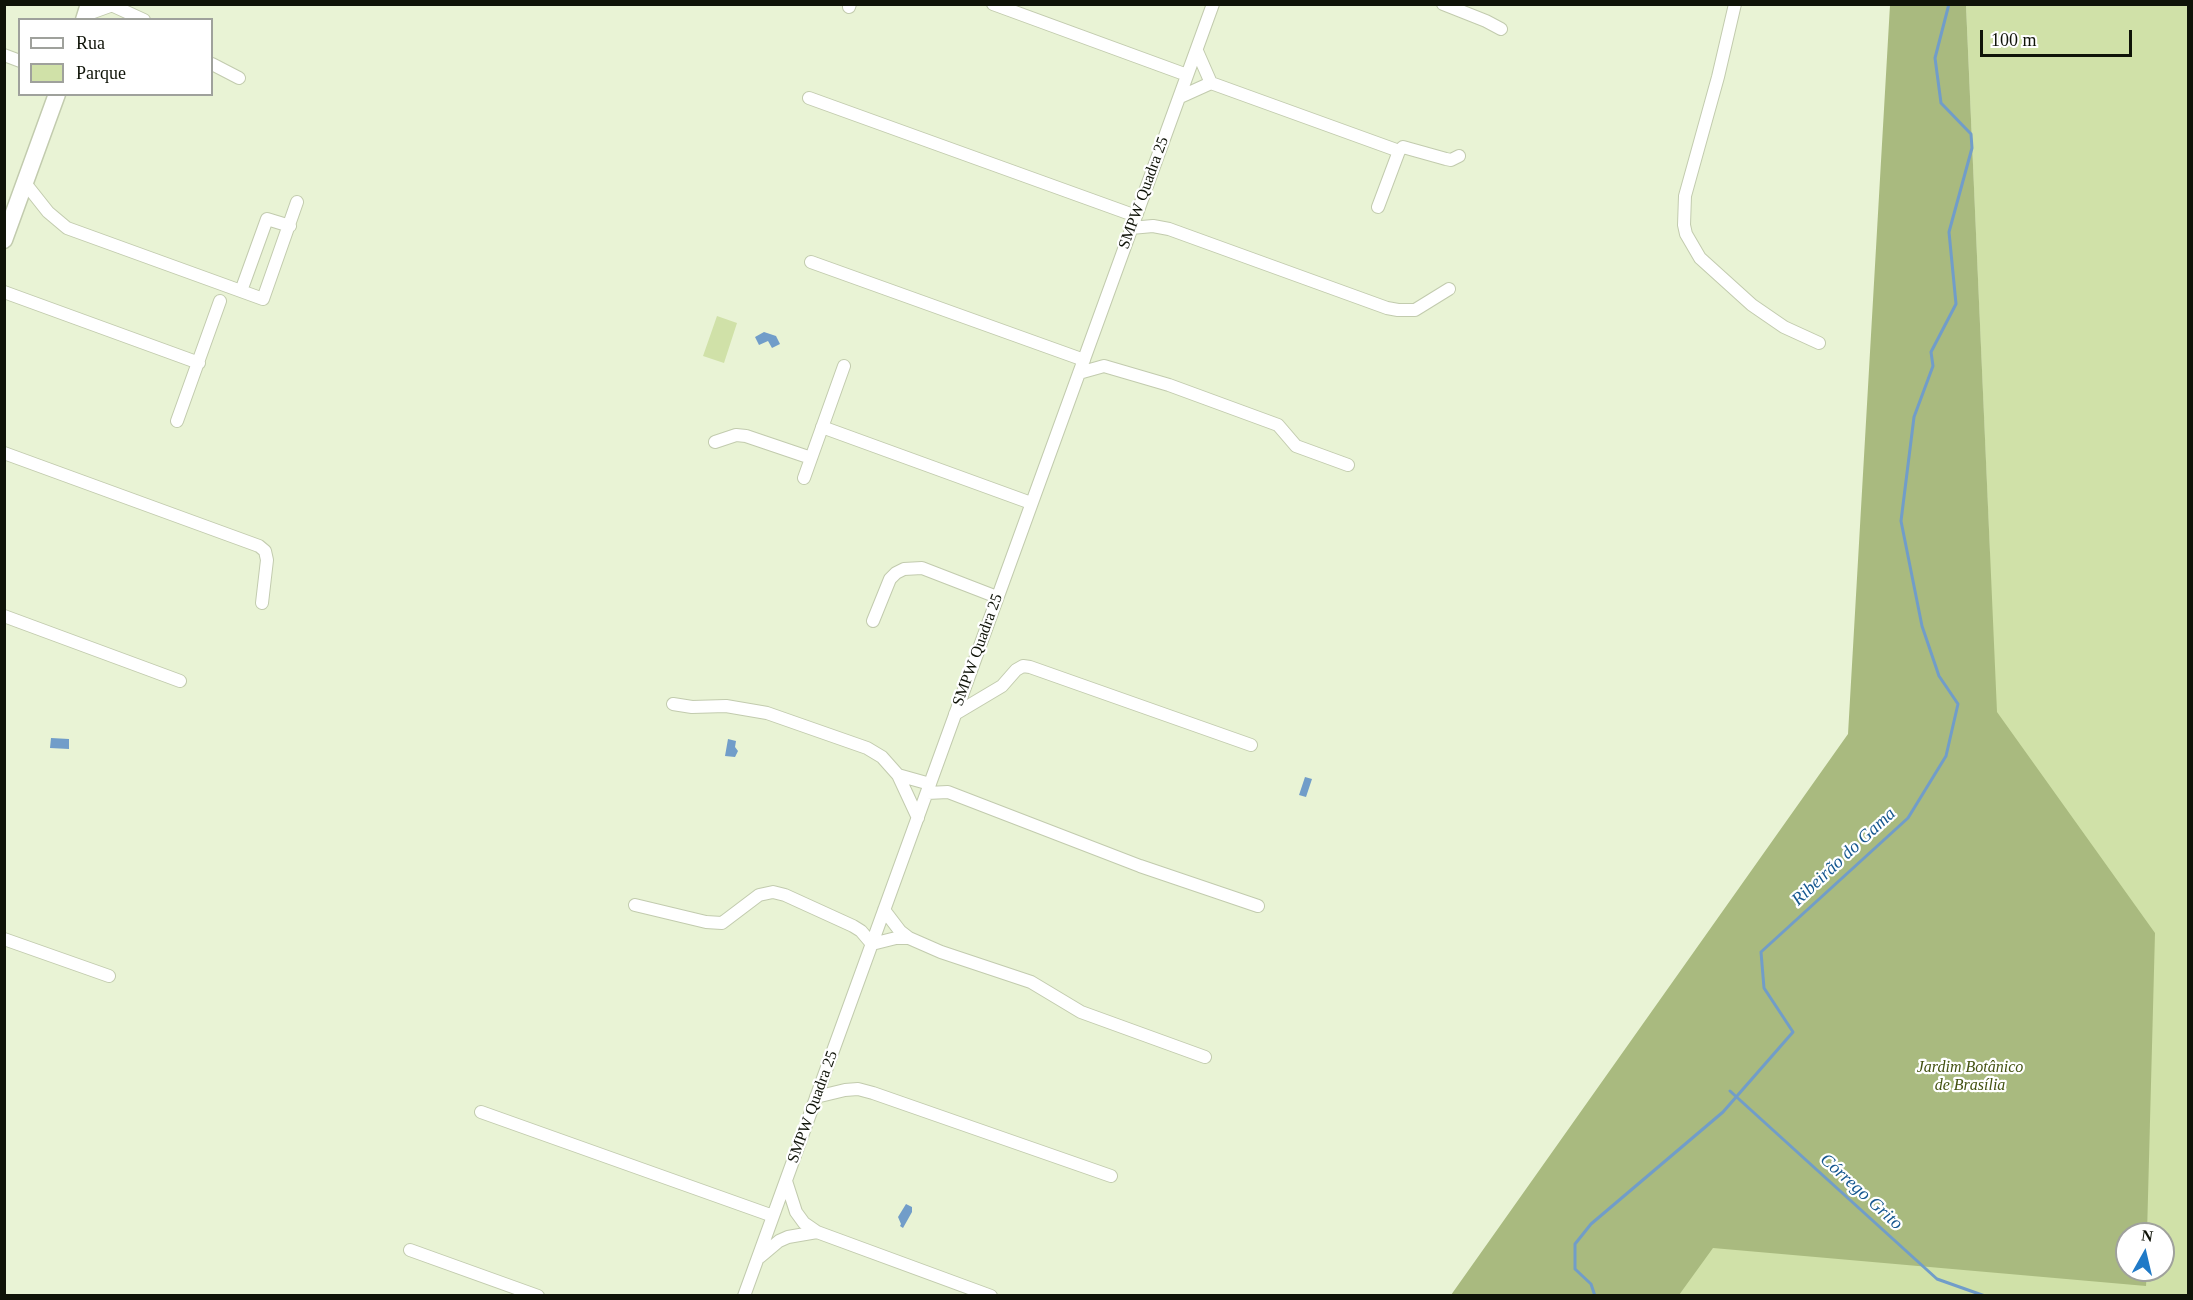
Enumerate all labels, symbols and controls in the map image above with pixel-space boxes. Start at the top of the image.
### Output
legend [18,18,213,96]
scale bar [1983,18,2134,56]
text: 100 m [1991,30,2037,50]
text: Rua [76,33,105,53]
text: Parque [76,63,126,83]
street label: SMPW Quadra 25 [1115,134,1173,252]
street label: SMPW Quadra 25 [949,591,1007,709]
water label: Ribeirão do Gama [1788,803,1900,911]
street label: SMPW Quadra 25 [784,1048,842,1166]
park label: Jardim Botânico de Brasília [1917,1058,2023,1096]
water label: Córrego Grito [1815,1149,1907,1235]
north arrow [2115,1222,2175,1282]
text: N [2140,1226,2154,1245]

